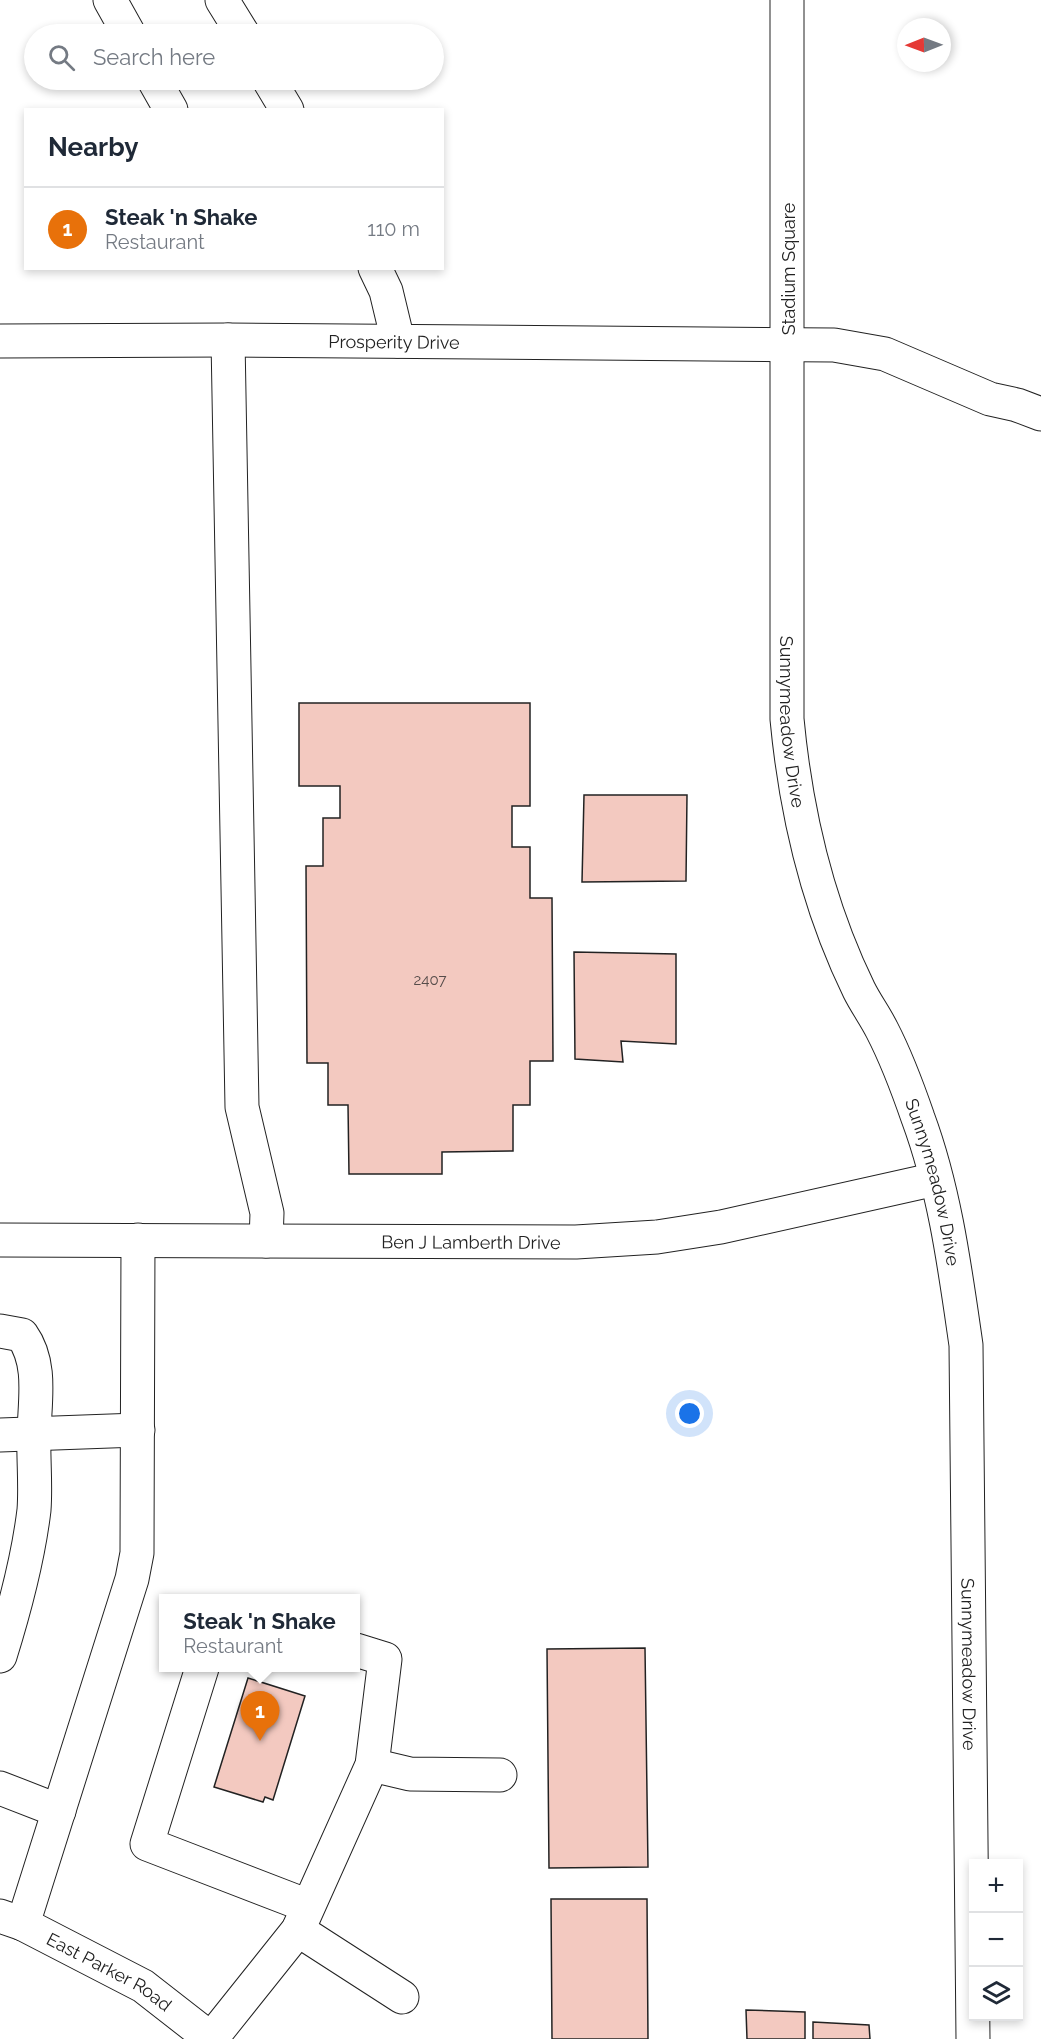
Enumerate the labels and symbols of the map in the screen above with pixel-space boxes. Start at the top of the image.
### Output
north arrow [897,18,951,72]
street label: Stadium Square [778,202,799,335]
street label: Prosperity Drive [328,330,460,352]
street label: Sunnymeadow Drive [776,636,810,810]
house number: 2407 [413,971,447,989]
street label: Sunnymeadow Drive [901,1095,965,1268]
street label: Ben J Lamberth Drive [381,1231,561,1252]
your location [675,1399,704,1428]
street label: Sunnymeadow Drive [958,1578,981,1751]
pin: 1 [240,1692,280,1741]
street label: East Parker Road [43,1928,176,2015]

